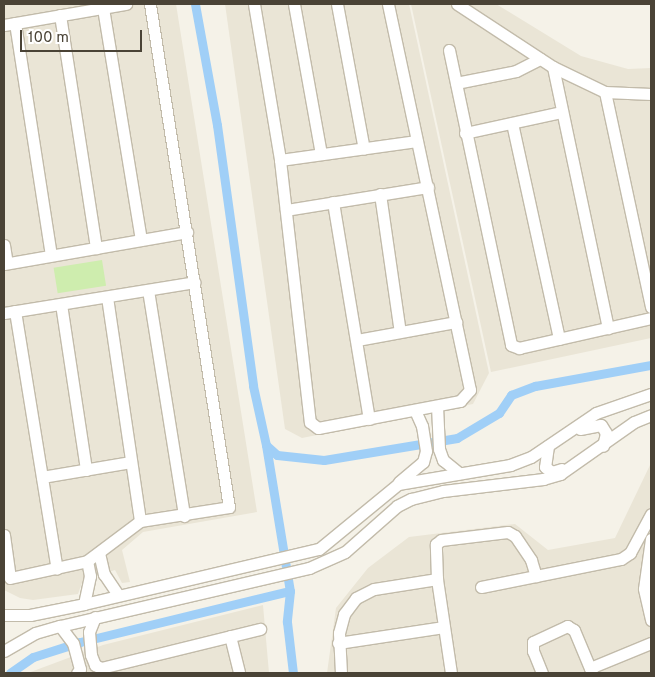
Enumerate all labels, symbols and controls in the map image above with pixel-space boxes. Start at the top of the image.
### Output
scale bar [22,20,145,52]
text: 100 m [28,29,69,48]

